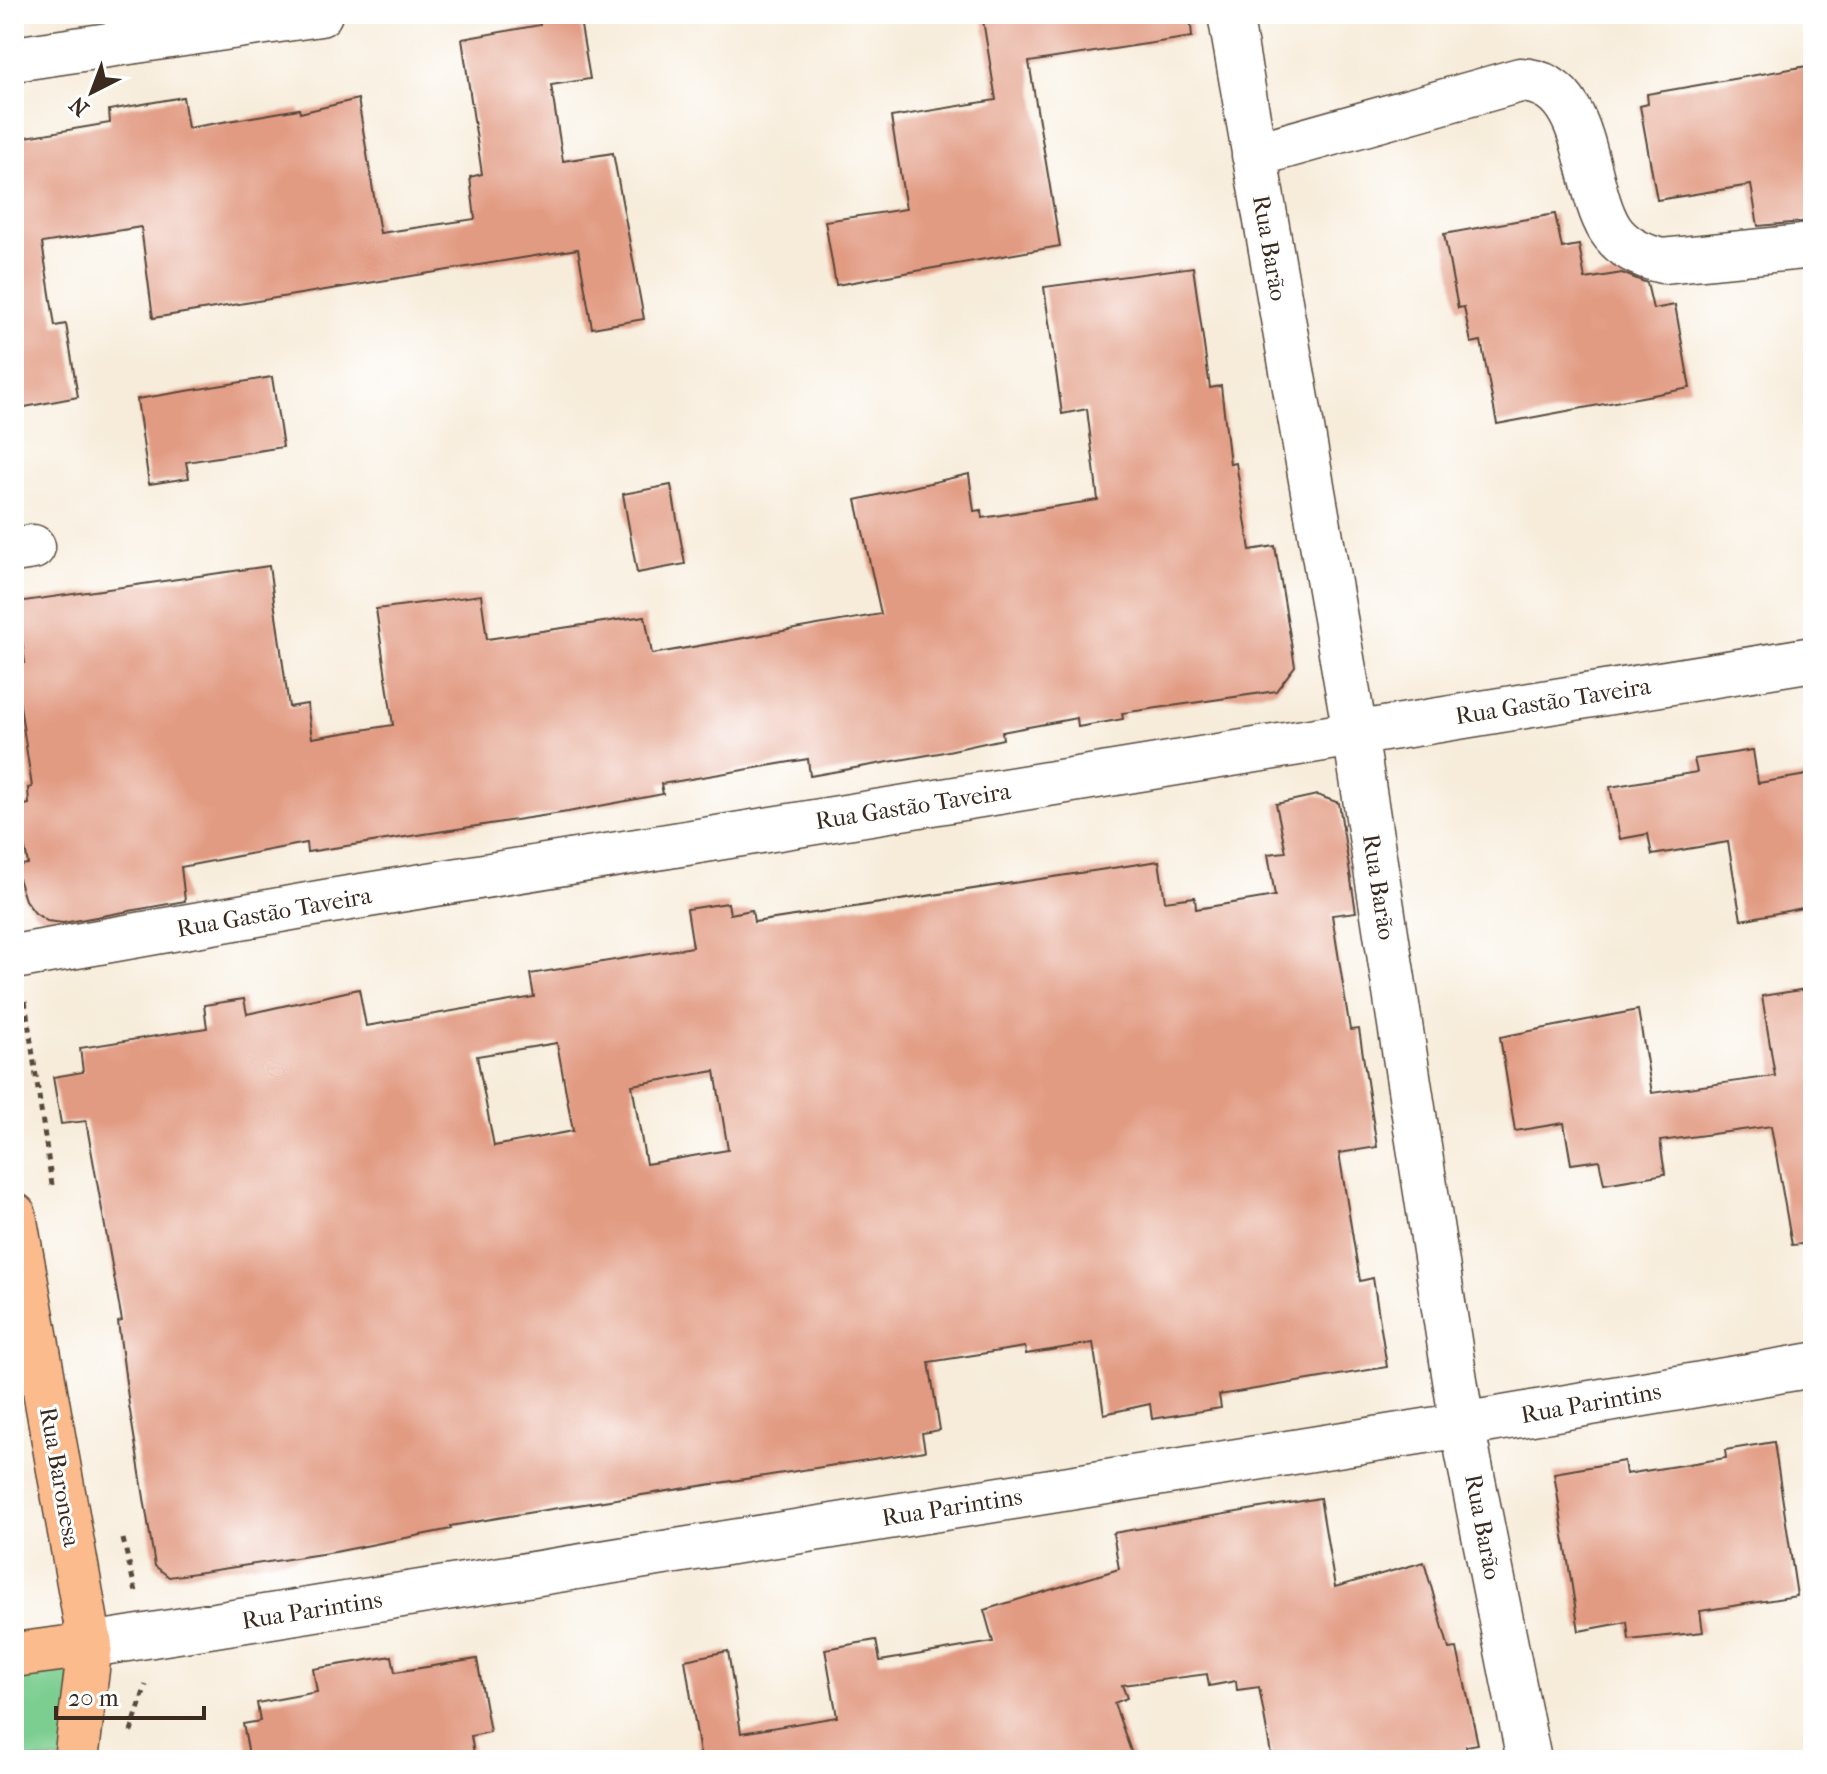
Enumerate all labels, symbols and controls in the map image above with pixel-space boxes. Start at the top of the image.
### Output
north arrow [52,52,132,132]
text: N [64,91,94,121]
street label: Rua Barão [1247,193,1293,303]
street label: Rua Gastão Taveira [1453,672,1654,730]
street label: Rua Gastão Taveira [813,777,1014,835]
street label: Rua Barão [1357,832,1401,942]
street label: Rua Gastão Taveira [174,881,375,943]
street label: Rua Parintins [1519,1377,1663,1429]
street label: Rua Baronesa [34,1405,86,1550]
street label: Rua Barão [1459,1472,1507,1582]
street label: Rua Parintins [880,1482,1024,1532]
street label: Rua Parintins [240,1585,384,1635]
scale bar [56,1670,204,1720]
text: 20 m [68,1684,119,1712]

